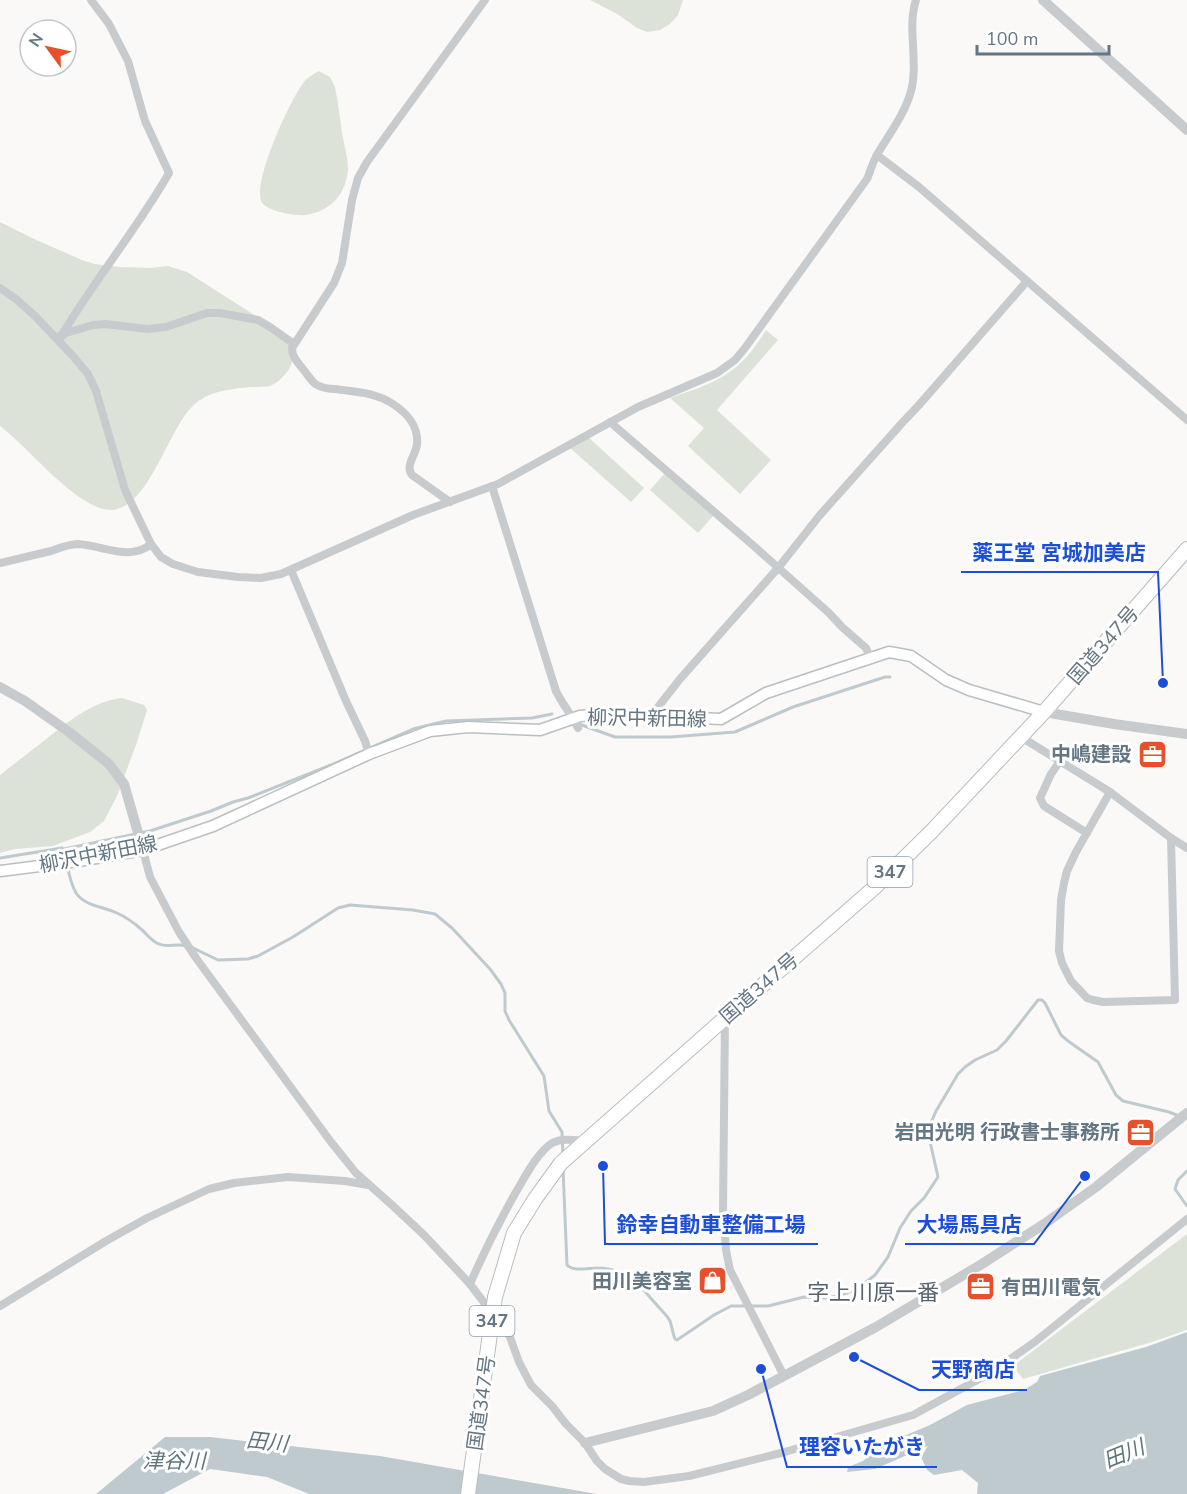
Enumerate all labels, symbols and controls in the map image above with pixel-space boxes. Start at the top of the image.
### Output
north arrow [18,18,78,78]
scale bar [977,18,1109,56]
text: 100 m [986,27,1038,51]
text: N [24,29,49,51]
callout: 薬王堂 宮城加美店 [961,533,1158,572]
text: 薬王堂 宮城加美店 [972,539,1146,567]
street label: 国道347号 [1062,600,1145,690]
street label: 柳沢中新田線 [587,704,707,733]
office icon: 中嶋建設 [1136,738,1168,770]
place label: 中嶋建設 [1051,741,1131,768]
street label: 柳沢中新田線 [37,830,160,879]
road number: 347 [868,857,912,887]
street label: 国道347号 [714,947,804,1030]
office icon: 岩田光明 行政書士事務所 [1125,1116,1157,1148]
place label: 岩田光明 行政書士事務所 [895,1119,1120,1146]
callout: 鈴幸自動車整備工場 [605,1205,818,1244]
callout: 大場馬具店 [905,1205,1034,1244]
text: 鈴幸自動車整備工場 [617,1211,806,1239]
text: 大場馬具店 [917,1211,1022,1239]
shop icon: 田川美容室 [697,1265,729,1297]
place label: 田川美容室 [592,1268,692,1295]
office icon: 有田川電気 [964,1271,996,1303]
place label: 有田川電気 [1001,1274,1101,1301]
district label: 字上川原一番 [807,1278,939,1308]
road number: 347 [470,1306,514,1336]
callout: 天野商店 [919,1351,1027,1390]
street label: 国道347号 [461,1354,502,1452]
text: 天野商店 [931,1356,1015,1384]
water label: 田川 [245,1426,291,1458]
callout: 理容いたがき [787,1428,937,1467]
water label: 田川 [1099,1432,1151,1475]
text: 理容いたがき [799,1433,925,1461]
water label: 津谷川 [143,1447,207,1475]

